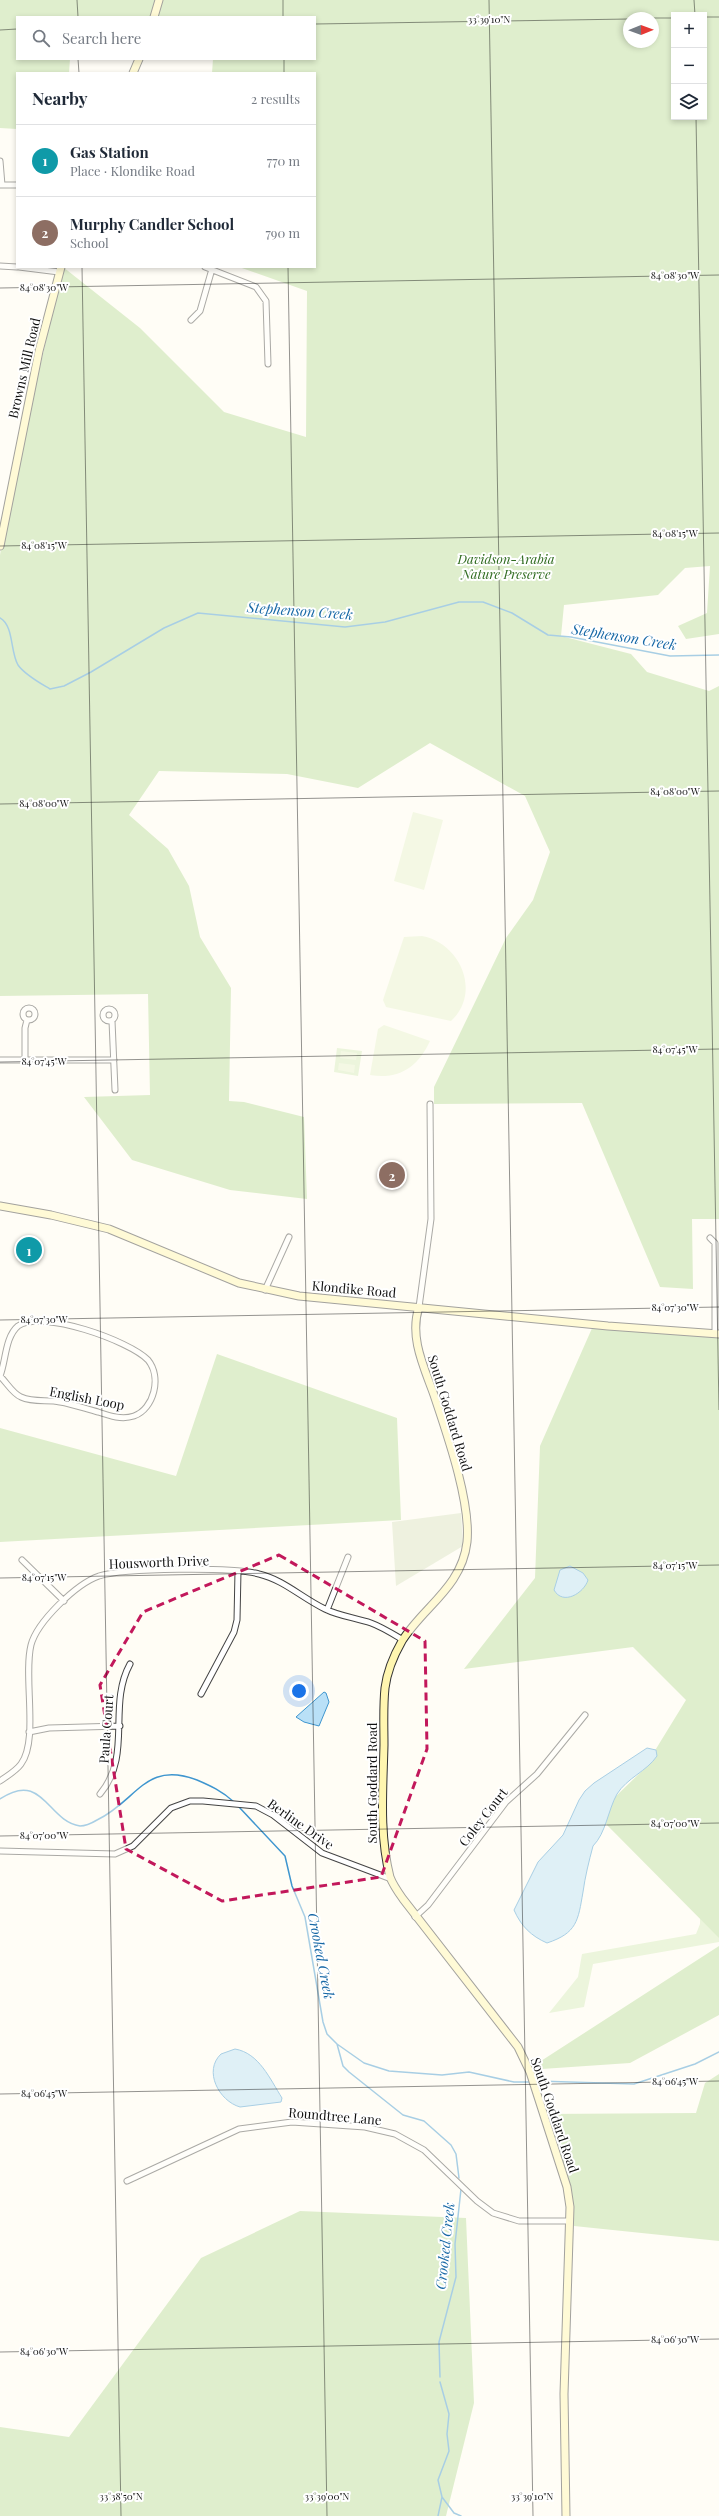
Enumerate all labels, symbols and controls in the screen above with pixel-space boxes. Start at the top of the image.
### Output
text: 33°39'10"N [468,12,510,26]
north arrow [623,12,659,48]
map controls [671,12,707,120]
button: + [671,12,707,48]
search box [16,16,316,60]
icon: search [30,27,52,49]
text: Search here [62,28,141,48]
button: − [671,48,707,84]
button: layers [671,84,707,120]
text: Nearby [32,87,87,109]
text: 2 results [251,90,300,107]
text: Gas Station [70,142,149,162]
text: 1 [43,152,47,169]
text: 770 m [267,152,300,169]
text: Place · Klondike Road [70,162,195,179]
text: Murphy Candler School [70,214,234,234]
text: 2 [42,224,48,241]
text: 790 m [266,224,300,241]
text: School [70,234,109,251]
text: 84°08'30"W [651,268,700,282]
text: 84°08'30"W [20,280,69,294]
street label: Browns Mill Road [4,315,43,420]
text: 84°08'15"W [652,526,699,540]
text: 84°08'15"W [21,538,68,552]
park label: Davidson-Arabia Nature Preserve [456,550,555,582]
water label: Stephenson Creek [246,597,354,624]
water label: Stephenson Creek [569,619,678,654]
text: 84°08'00"W [650,784,701,798]
text: 84°08'00"W [19,796,70,810]
text: 84°07'45"W [652,1042,699,1056]
text: 84°07'45"W [21,1054,68,1068]
pin: 2 [379,1160,405,1190]
pin: 1 [16,1235,42,1265]
street label: Klondike Road [311,1276,397,1301]
text: 84°07'30"W [651,1300,700,1314]
text: 84°07'30"W [20,1312,69,1326]
street label: South Goddard Road [425,1353,476,1474]
street label: English Loop [48,1382,126,1413]
street label: Housworth Drive [109,1551,210,1572]
text: 84°07'15"W [653,1558,698,1572]
text: 84°07'15"W [22,1570,67,1584]
your location [289,1681,309,1701]
street label: Paula Court [95,1694,116,1764]
street label: South Goddard Road [363,1722,380,1843]
street label: Coley Court [455,1784,511,1849]
street label: Berline Drive [265,1795,338,1853]
text: 84°07'00"W [651,1816,700,1830]
text: 84°07'00"W [20,1828,69,1842]
water label: Crooked Creek [304,1911,339,2001]
street label: South Goddard Road [528,2055,583,2175]
text: 84°06'45"W [652,2074,699,2088]
text: 84°06'45"W [21,2086,68,2100]
street label: Roundtree Lane [288,2103,383,2128]
water label: Crooked Creek [430,2202,459,2290]
text: 84°06'30"W [651,2332,700,2346]
text: 84°06'30"W [20,2344,69,2358]
text: 33°38'50"N [99,2489,143,2503]
text: 33°39'00"N [305,2489,349,2503]
text: 33°39'10"N [511,2489,553,2503]

